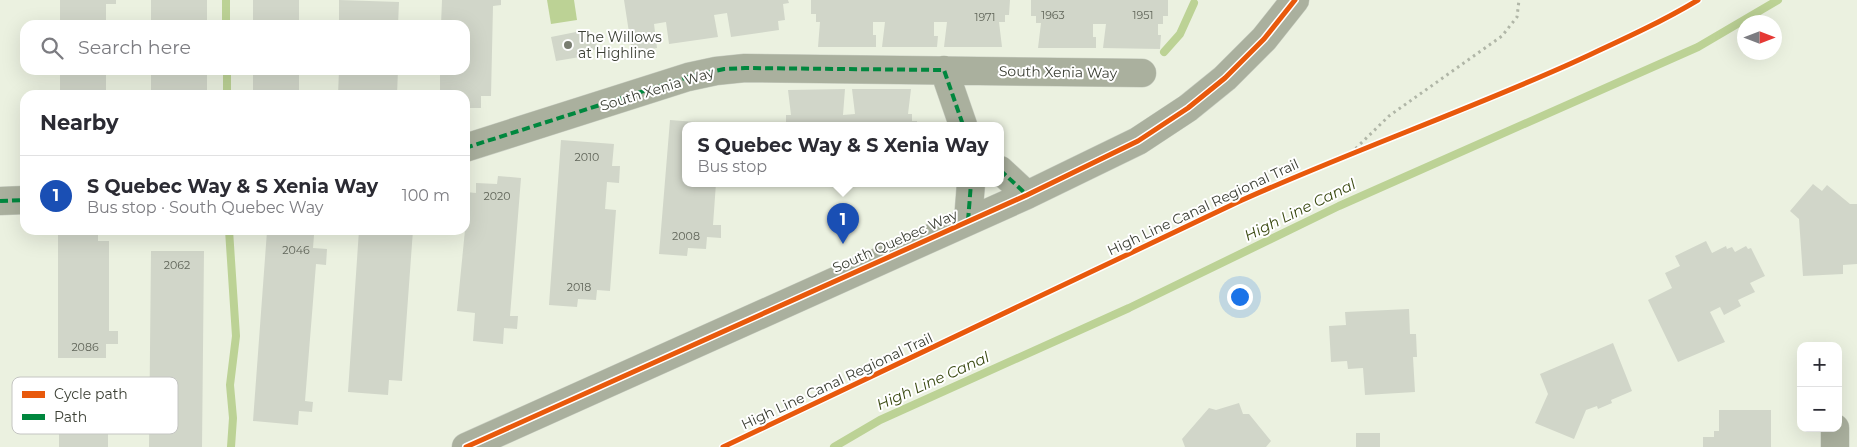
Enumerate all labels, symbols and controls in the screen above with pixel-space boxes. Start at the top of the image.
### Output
house number: 1963 [1041,8,1065,22]
house number: 1951 [1133,8,1153,22]
house number: 1971 [974,10,996,24]
north arrow [1737,15,1782,60]
search box [20,20,470,75]
place label: The Willows at Highline [578,28,662,62]
icon: search [38,34,66,62]
text: Search here [78,36,191,59]
marker: The Willows at Highline [562,39,574,51]
street label: South Xenia Way [999,62,1118,82]
street label: South Xenia Way [598,63,717,115]
text: Nearby [40,110,119,135]
popup [682,122,1004,187]
text: S Quebec Way & S Xenia Way [697,134,989,157]
house number: 2010 [575,150,599,164]
street label: High Line Canal Regional Trail [1105,155,1301,259]
text: Bus stop [697,157,767,176]
text: S Quebec Way & S Xenia Way [87,175,378,198]
water label: High Line Canal [1241,175,1359,245]
text: 1 [53,186,59,205]
text: 100 m [402,186,450,205]
house number: 2020 [483,189,511,203]
text: Bus stop · South Quebec Way [87,198,324,217]
pin: 1 [827,203,859,244]
street label: South Quebec Way [830,205,961,277]
house number: 2008 [672,229,700,243]
house number: 2046 [282,243,310,257]
house number: 2062 [164,258,190,272]
house number: 2018 [567,280,591,294]
your location [1227,284,1253,310]
street label: High Line Canal Regional Trail [739,329,935,433]
house number: 2086 [71,340,99,354]
map controls [1797,342,1842,432]
button: + [1797,342,1842,387]
water label: High Line Canal [874,348,992,414]
legend [12,377,178,434]
text: Cycle path [54,385,128,403]
button: − [1797,387,1842,432]
text: Path [54,408,87,426]

